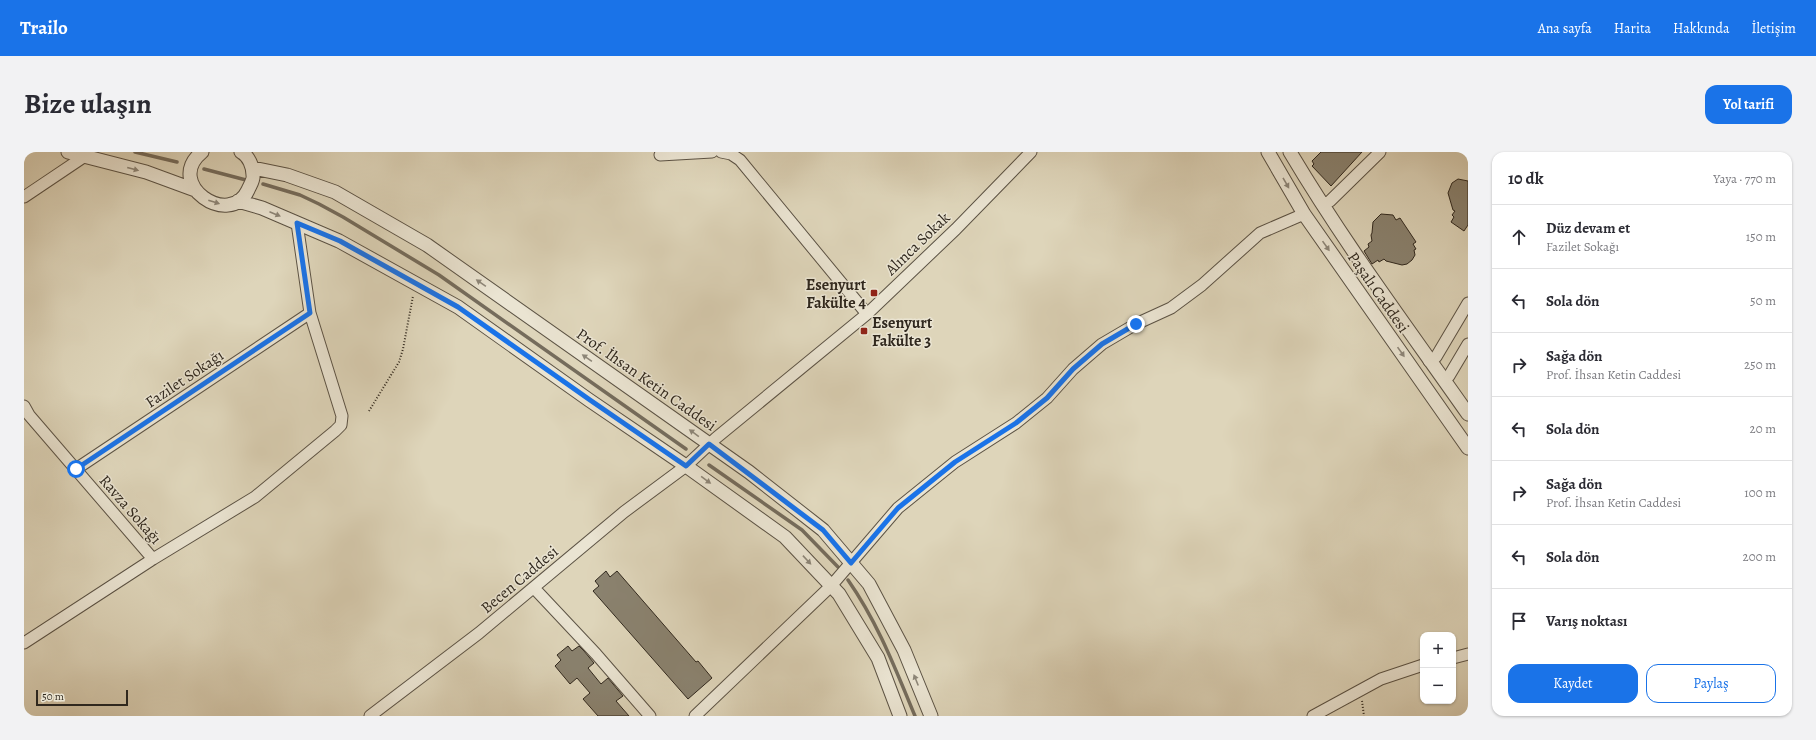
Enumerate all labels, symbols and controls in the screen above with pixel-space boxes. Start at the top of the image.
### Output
text: Trailo [20,15,68,41]
text: Ana sayfa [1538,19,1592,38]
text: Harita [1614,19,1651,38]
text: Hakkında [1673,19,1729,38]
text: İletişim [1751,19,1796,38]
text: Bize ulaşın [24,85,152,123]
button: Yol tarifi [1705,85,1792,124]
one-way arrow [127,166,139,172]
text: 10 dk [1508,167,1544,190]
text: Yaya · 770 m [1713,170,1776,187]
one-way arrow [1283,177,1290,189]
one-way arrow [208,200,220,206]
street label: Alınca Sokak [880,207,955,281]
one-way arrow [269,211,281,217]
text: Düz devam et [1546,218,1630,238]
icon: ahead [1508,226,1530,248]
text: 150 m [1746,228,1776,245]
text: Fazilet Sokağı [1546,238,1619,255]
one-way arrow [1322,240,1330,251]
street label: Paşalı Caddesi [1342,248,1414,337]
place label: Esenyurt Fakülte 4 [806,274,867,314]
one-way arrow [476,279,486,287]
marker: Esenyurt Fakülte 4 [869,288,879,298]
icon: left [1508,290,1530,312]
text: Sola dön [1546,291,1599,311]
text: 50 m [1750,292,1776,309]
place label: Esenyurt Fakülte 3 [872,312,933,352]
route end [1127,315,1145,333]
street label: Prof. İhsan Ketin Caddesi [572,323,721,437]
marker: Esenyurt Fakülte 3 [859,326,869,336]
street label: Fazilet Sokağı [141,345,228,413]
text: Sağa dön [1546,346,1602,366]
one-way arrow [1397,347,1405,357]
one-way arrow [582,354,593,362]
icon: right [1508,354,1530,376]
text: 250 m [1744,356,1776,373]
text: Prof. İhsan Ketin Caddesi [1546,366,1681,383]
icon: left [1508,418,1530,440]
text: Sola dön [1546,419,1599,439]
text: 20 m [1750,420,1776,437]
one-way arrow [688,429,699,437]
route start [67,460,85,478]
street label: Ravza Sokağı [94,470,167,549]
text: Sağa dön [1546,474,1602,494]
one-way arrow [701,475,711,483]
icon: right [1508,482,1530,504]
text: 100 m [1744,484,1776,501]
text: Prof. İhsan Ketin Caddesi [1546,494,1681,511]
street label: Becen Caddesi [476,541,563,619]
icon: left [1508,546,1530,568]
text: Sola dön [1546,547,1599,567]
text: 200 m [1743,548,1776,565]
one-way arrow [802,555,812,565]
icon: arrive [1508,610,1530,632]
text: Varış noktası [1546,611,1627,631]
map controls [1420,632,1456,704]
button: + [1420,632,1456,668]
button: Kaydet [1508,664,1638,703]
button: Paylaş [1646,664,1776,703]
button: − [1420,668,1456,704]
one-way arrow [913,674,919,685]
scale bar [36,688,128,707]
text: 50 m [42,689,64,704]

